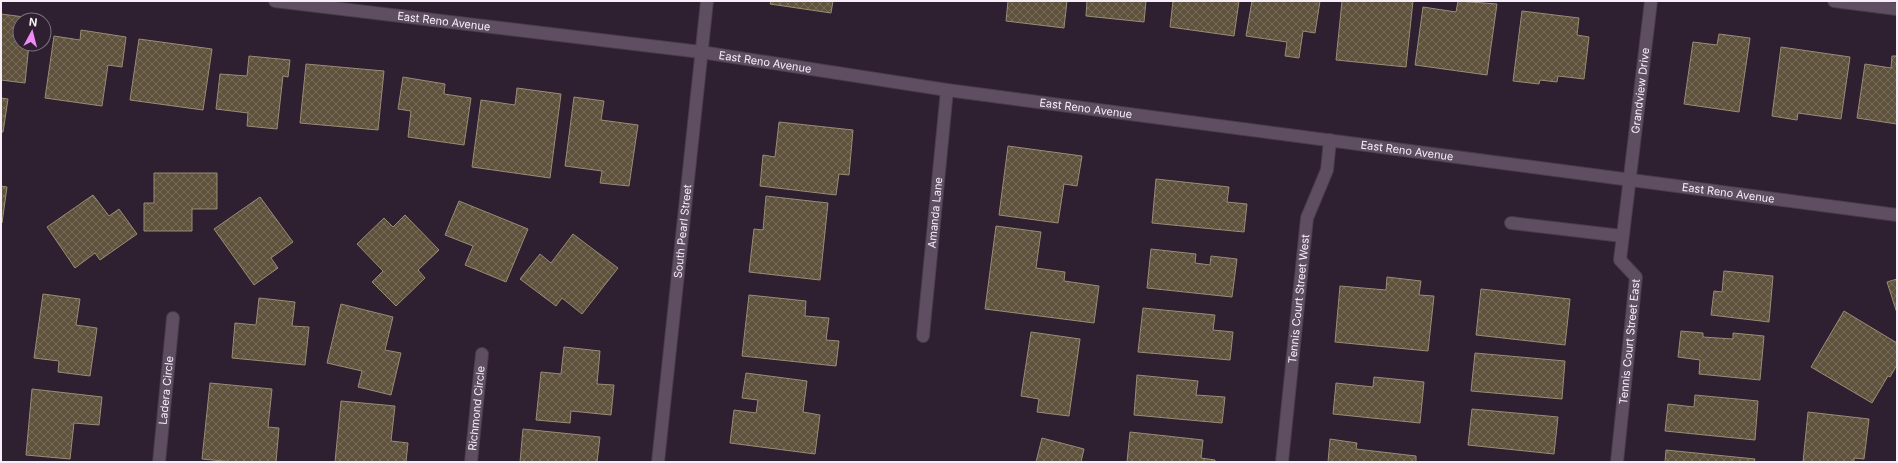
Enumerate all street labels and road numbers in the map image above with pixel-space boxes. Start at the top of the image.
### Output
street label: East Reno Avenue [397,9,491,34]
street label: Grandview Drive [1628,47,1652,134]
street label: East Reno Avenue [718,48,812,76]
street label: East Reno Avenue [1039,95,1133,121]
street label: East Reno Avenue [1360,137,1454,164]
street label: Amanda Lane [925,176,945,249]
street label: East Reno Avenue [1681,180,1776,206]
street label: South Pearl Street [671,183,695,279]
street label: Tennis Court Street West [1285,233,1312,364]
street label: Tennis Court Street East [1616,278,1643,405]
street label: Ladera Circle [156,355,176,425]
street label: Richmond Circle [465,365,488,451]

